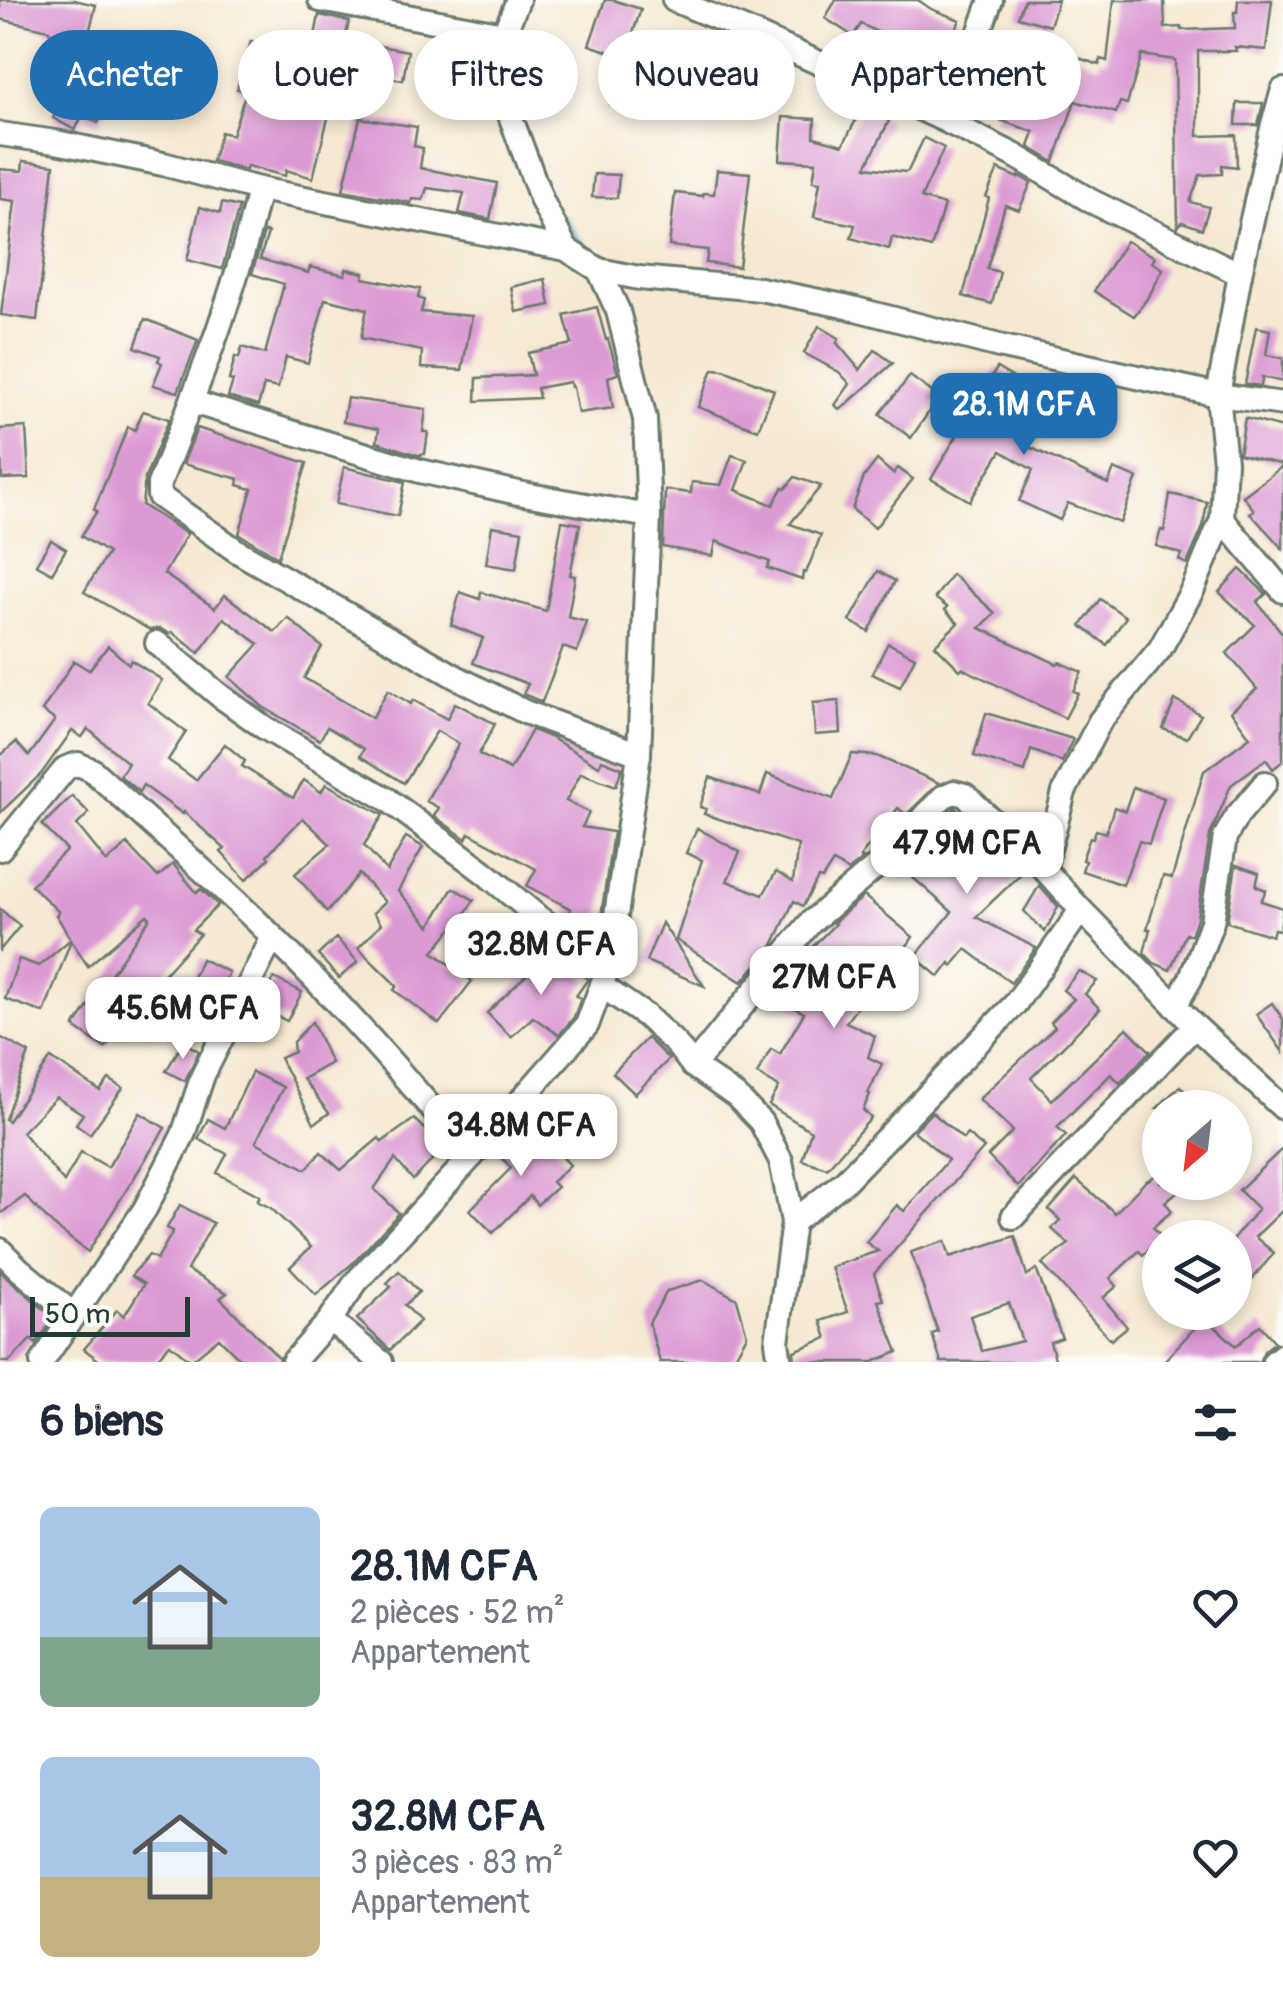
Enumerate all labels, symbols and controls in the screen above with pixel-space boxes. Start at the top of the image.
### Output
chip: Acheter [30,30,218,120]
chip: Louer [238,30,394,120]
chip: Filtres [414,30,578,120]
chip: Nouveau [598,30,795,120]
chip: Appartement [815,30,1081,120]
pin: 28.1M CFA [910,373,1138,458]
text: 28.1M CFA [952,385,1096,425]
pin: 47.9M CFA [853,812,1081,897]
text: 47.9M CFA [893,824,1041,864]
pin: 32.8M CFA [427,913,655,998]
text: 32.8M CFA [467,925,615,965]
pin: 27M CFA [742,946,926,1031]
text: 27M CFA [772,958,896,998]
pin: 45.6M CFA [69,977,297,1062]
text: 45.6M CFA [107,989,259,1029]
north arrow [1142,1090,1252,1200]
map controls [1142,1090,1252,1330]
pin: 34.8M CFA [407,1094,635,1179]
text: 34.8M CFA [446,1106,596,1146]
button: layers [1142,1220,1252,1330]
scale bar [30,1292,190,1336]
text: 50 m [45,1297,110,1332]
icon: filters [1188,1395,1243,1450]
text: 6 biens [40,1396,163,1448]
text: 28.1M CFA [350,1541,538,1593]
icon: home [120,1547,240,1667]
icon: heart [1188,1580,1243,1635]
text: 2 pièces · 52 m² [350,1593,565,1633]
text: Appartement [350,1633,530,1673]
text: 32.8M CFA [350,1791,545,1843]
icon: home [120,1797,240,1917]
icon: heart [1188,1830,1243,1885]
text: 3 pièces · 83 m² [350,1843,564,1883]
text: Appartement [350,1883,530,1923]

